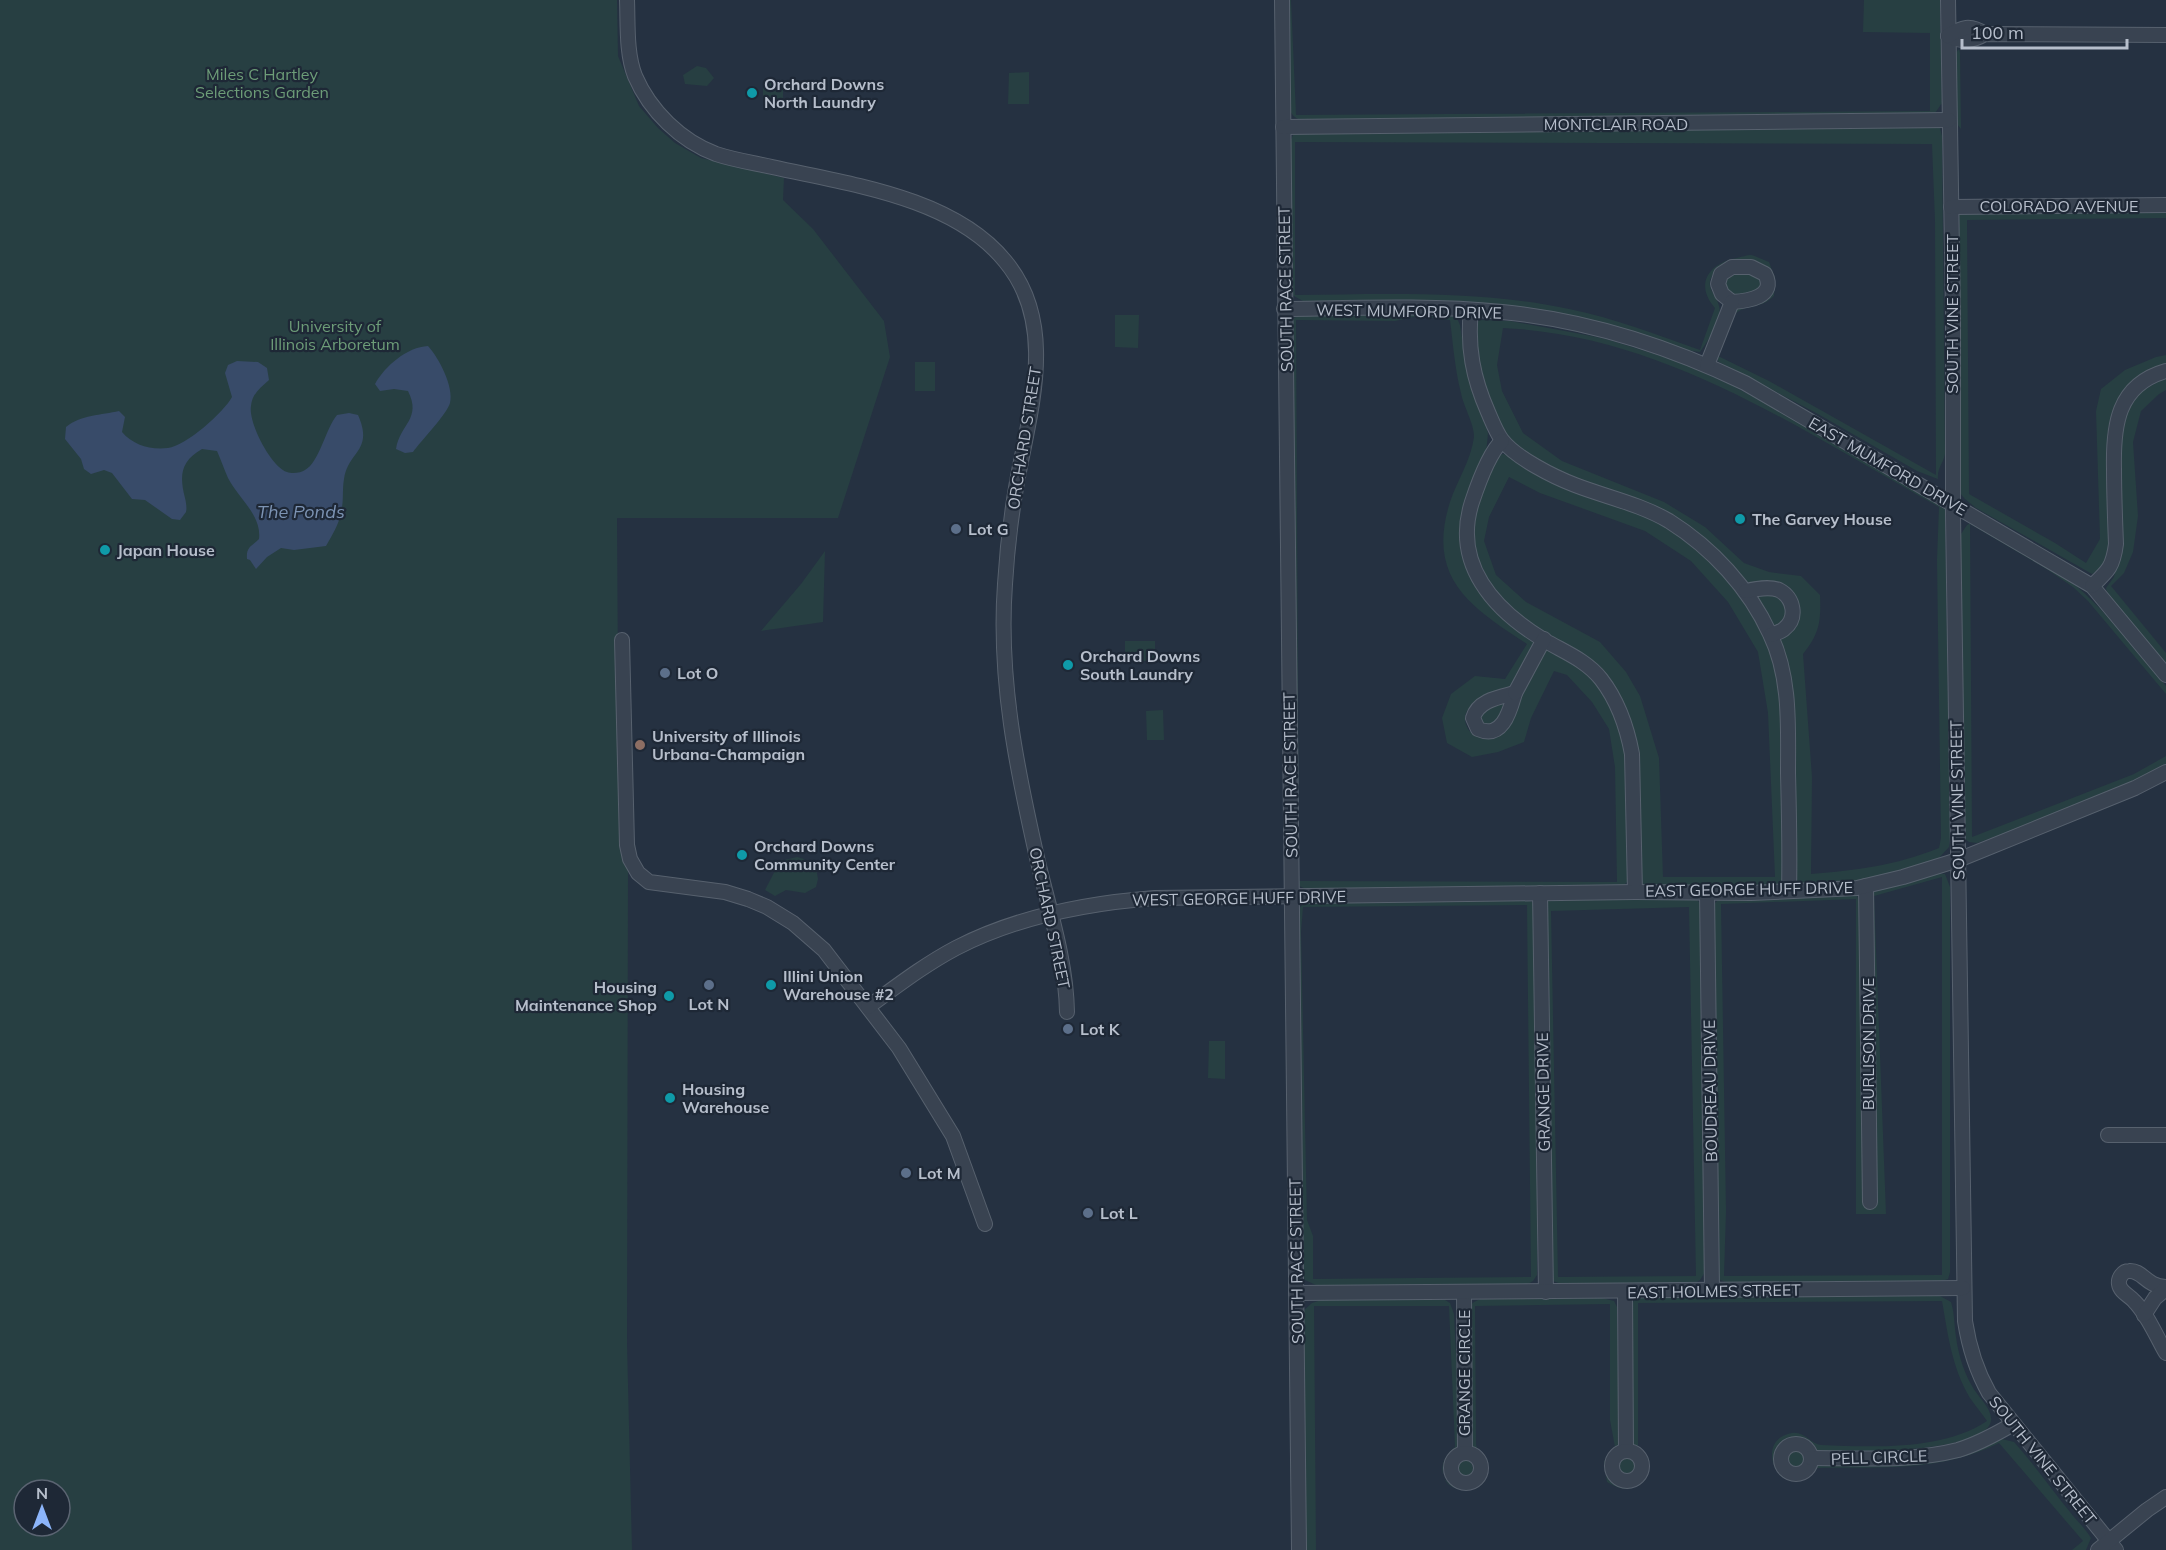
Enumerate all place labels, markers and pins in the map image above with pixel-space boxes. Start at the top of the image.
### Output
place label: Orchard Downs North Laundry [764,74,884,112]
marker: Orchard Downs North Laundry [745,86,759,100]
place label: The Garvey House [1752,509,1892,529]
marker: The Garvey House [1733,512,1747,526]
place label: Lot G [968,519,1009,539]
marker: Lot G [949,522,963,536]
place label: Japan House [117,540,215,560]
marker: Japan House [98,543,112,557]
place label: Orchard Downs South Laundry [1080,646,1200,684]
marker: Orchard Downs South Laundry [1061,658,1075,672]
place label: Lot O [677,663,718,683]
marker: Lot O [658,666,672,680]
place label: University of Illinois Urbana-Champaign [652,726,805,764]
marker: University of Illinois Urbana-Champaign [633,738,647,752]
place label: Orchard Downs Community Center [754,836,896,874]
marker: Orchard Downs Community Center [735,848,749,862]
place label: Illini Union Warehouse #2 [783,966,894,1004]
place label: Housing Maintenance Shop [515,977,657,1015]
marker: Lot N [702,978,716,992]
marker: Illini Union Warehouse #2 [764,978,778,992]
marker: Housing Maintenance Shop [662,989,676,1003]
place label: Lot N [689,994,729,1014]
place label: Lot K [1080,1019,1121,1039]
marker: Lot K [1061,1022,1075,1036]
place label: Housing Warehouse [682,1079,769,1117]
marker: Housing Warehouse [663,1091,677,1105]
place label: Lot M [918,1163,961,1183]
marker: Lot M [899,1166,913,1180]
place label: Lot L [1100,1203,1138,1223]
marker: Lot L [1081,1206,1095,1220]

